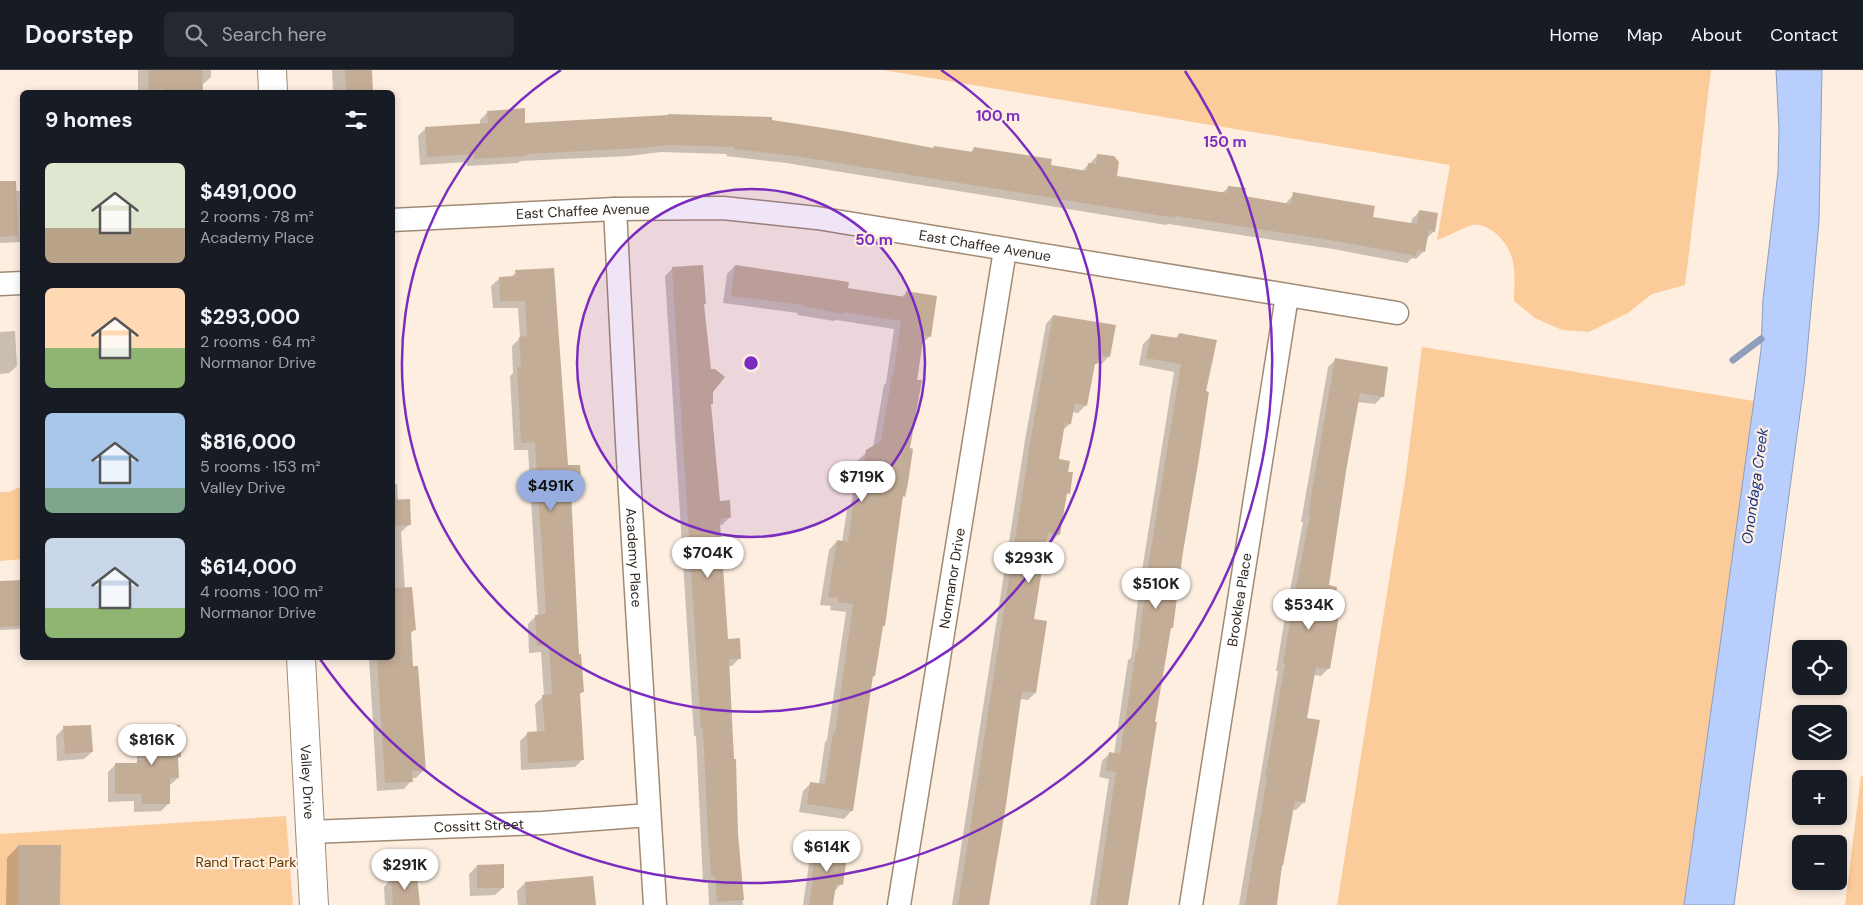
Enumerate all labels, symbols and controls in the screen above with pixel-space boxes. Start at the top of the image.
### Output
search box [164,12,514,57]
text: Doorstep [25,19,134,50]
icon: search [182,21,210,49]
text: Search here [222,22,327,47]
text: Home [1549,23,1599,47]
text: Map [1627,23,1663,47]
text: About [1691,23,1742,47]
text: Contact [1770,23,1838,47]
text: 9 homes [45,106,133,134]
icon: filters [342,106,370,134]
text: 100 m [976,106,1020,126]
text: 150 m [1204,132,1247,152]
text: $491,000 [200,178,297,206]
icon: home [85,183,145,243]
street label: East Chaffee Avenue [516,200,650,223]
text: 2 rooms · 78 m² [200,206,314,227]
street label: East Chaffee Avenue [918,226,1052,265]
text: Academy Place [200,227,314,248]
text: 50 m [855,230,893,250]
text: $293,000 [200,303,300,331]
icon: home [85,308,145,368]
text: 2 rooms · 64 m² [200,331,316,352]
text: Normanor Drive [200,352,316,373]
centre of rings [742,354,760,372]
water label: Onondaga Creek [1737,426,1773,545]
text: $816,000 [200,428,296,456]
icon: home [85,433,145,493]
text: 5 rooms · 153 m² [200,456,321,477]
pin: $719K [827,460,897,503]
text: $719K [840,466,885,487]
pin: $491K [516,470,586,512]
text: $491K [528,475,574,496]
text: Valley Drive [200,477,285,498]
street label: Academy Place [622,507,646,608]
street label: Normanor Drive [935,527,969,630]
pin: $704K [673,536,743,579]
text: $704K [683,542,733,563]
pin: $293K [994,542,1064,584]
text: $293K [1005,547,1053,568]
street label: Brooklea Place [1223,552,1255,648]
text: $614,000 [200,553,297,581]
icon: home [85,558,145,618]
pin: $510K [1121,568,1191,610]
text: $510K [1132,573,1180,594]
text: 4 rooms · 100 m² [200,581,323,602]
pin: $534K [1274,588,1344,631]
text: $534K [1284,594,1334,615]
text: Normanor Drive [200,602,316,623]
map controls [1792,640,1847,890]
button: locate [1792,640,1847,695]
button: layers [1792,705,1847,760]
pin: $816K [117,724,187,766]
text: $816K [129,729,175,750]
street label: Valley Drive [297,744,318,820]
button: + [1792,770,1847,825]
street label: Cossitt Street [433,815,524,836]
pin: $614K [792,830,862,873]
button: − [1792,835,1847,890]
text: $614K [804,836,850,857]
pin: $291K [370,848,440,891]
park label: Rand Tract Park [196,853,296,871]
text: $291K [382,854,428,875]

